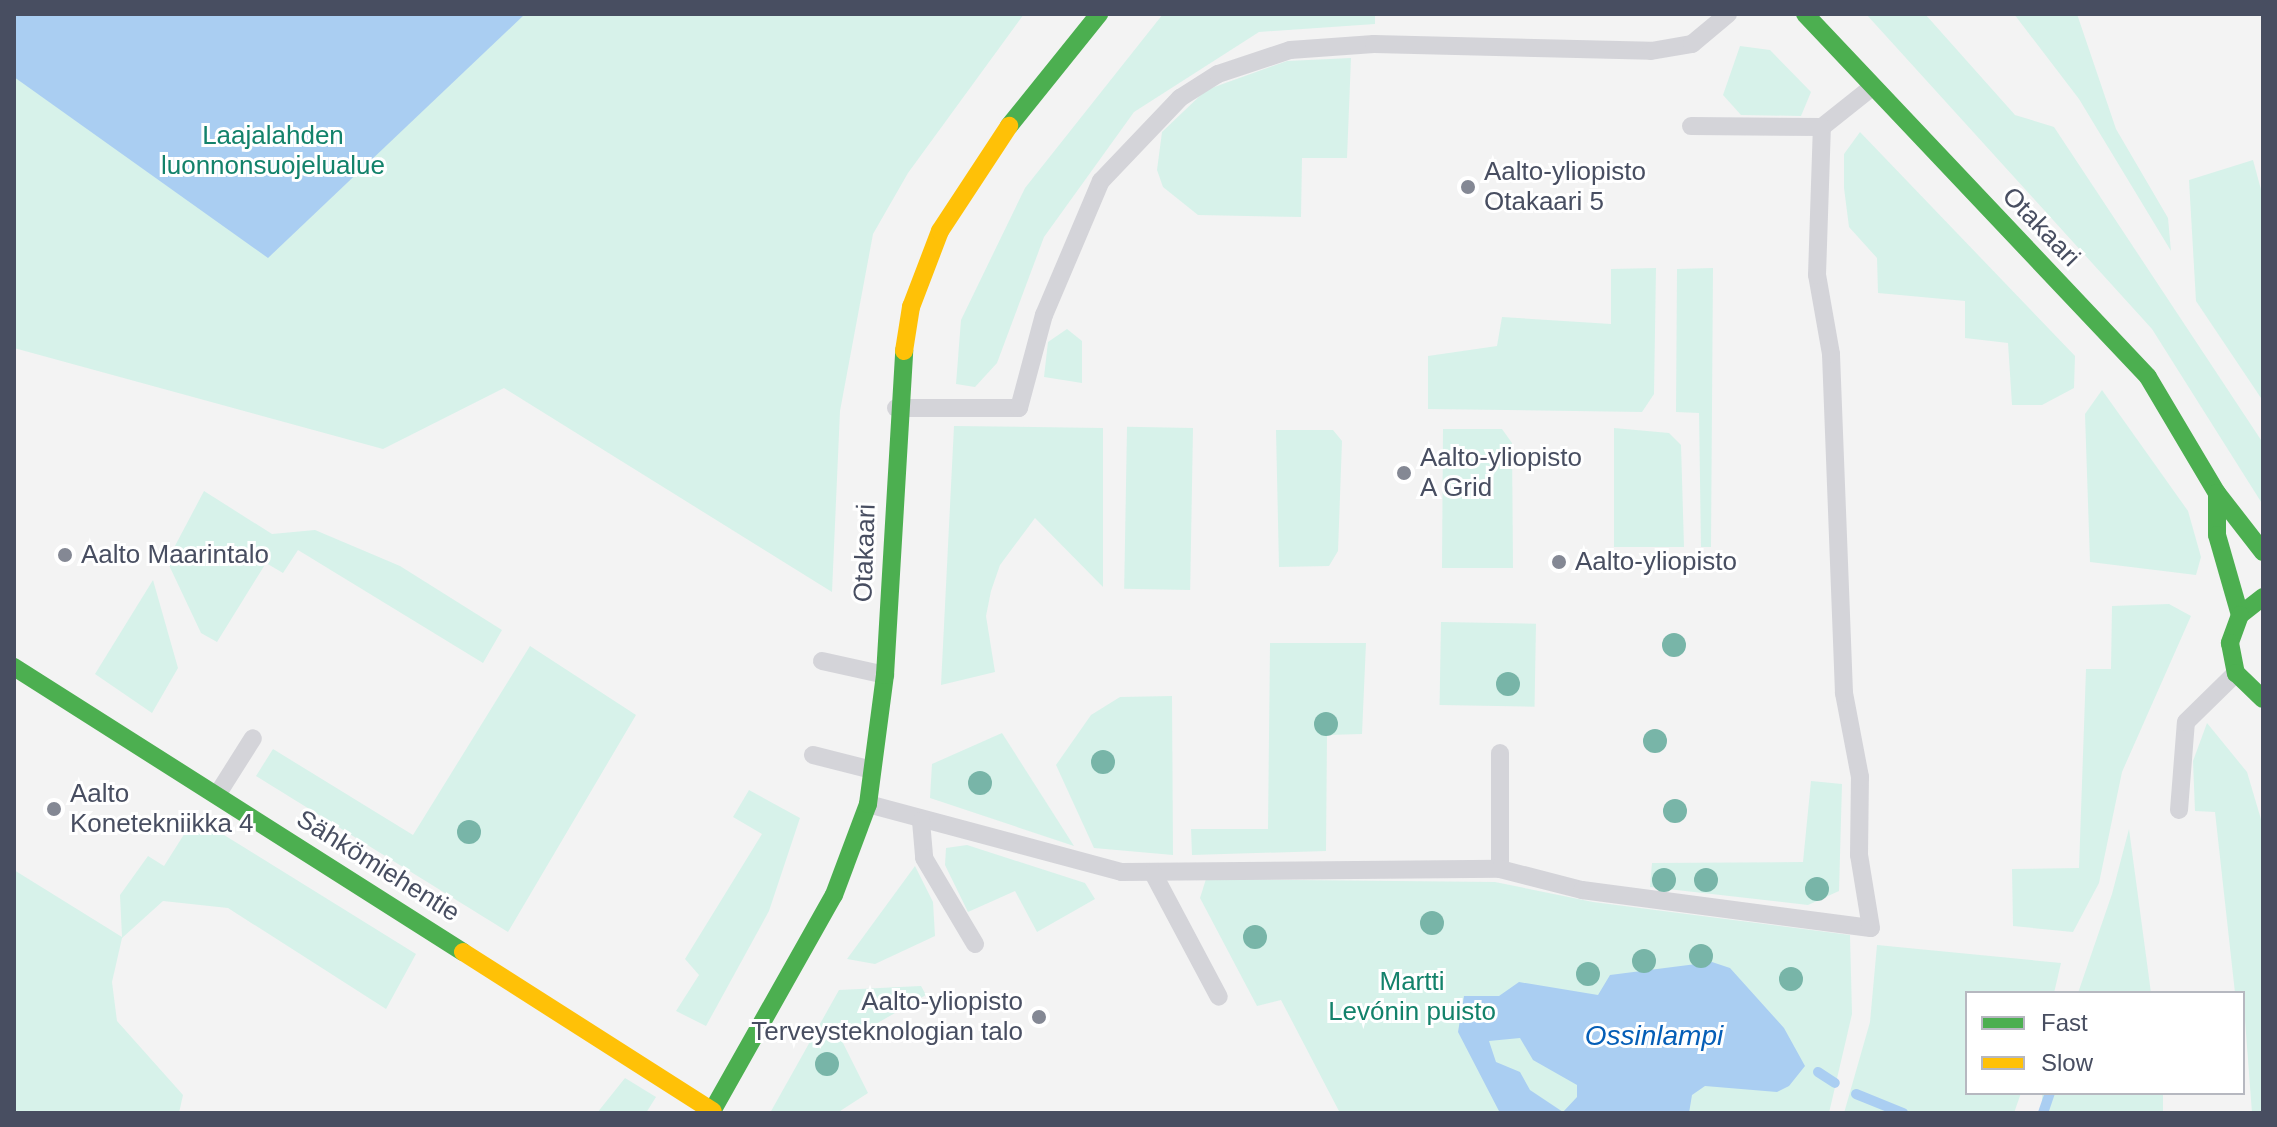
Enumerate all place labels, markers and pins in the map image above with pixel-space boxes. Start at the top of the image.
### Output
place label: Aalto-yliopisto Otakaari 5 [1484,156,1646,218]
marker: Aalto-yliopisto Otakaari 5 [1459,178,1477,196]
place label: Aalto-yliopisto A Grid [1420,442,1582,504]
marker: Aalto-yliopisto A Grid [1395,464,1413,482]
place label: Aalto Maarintalo [81,539,269,571]
marker: Aalto Maarintalo [56,546,74,564]
place label: Aalto-yliopisto [1575,546,1737,578]
marker: Aalto-yliopisto [1550,553,1568,571]
place label: Aalto Konetekniikka 4 [70,778,254,840]
marker: Aalto Konetekniikka 4 [45,800,63,818]
place label: Aalto-yliopisto Terveysteknologian talo [751,986,1023,1048]
marker: Aalto-yliopisto Terveysteknologian talo [1030,1008,1048,1026]

